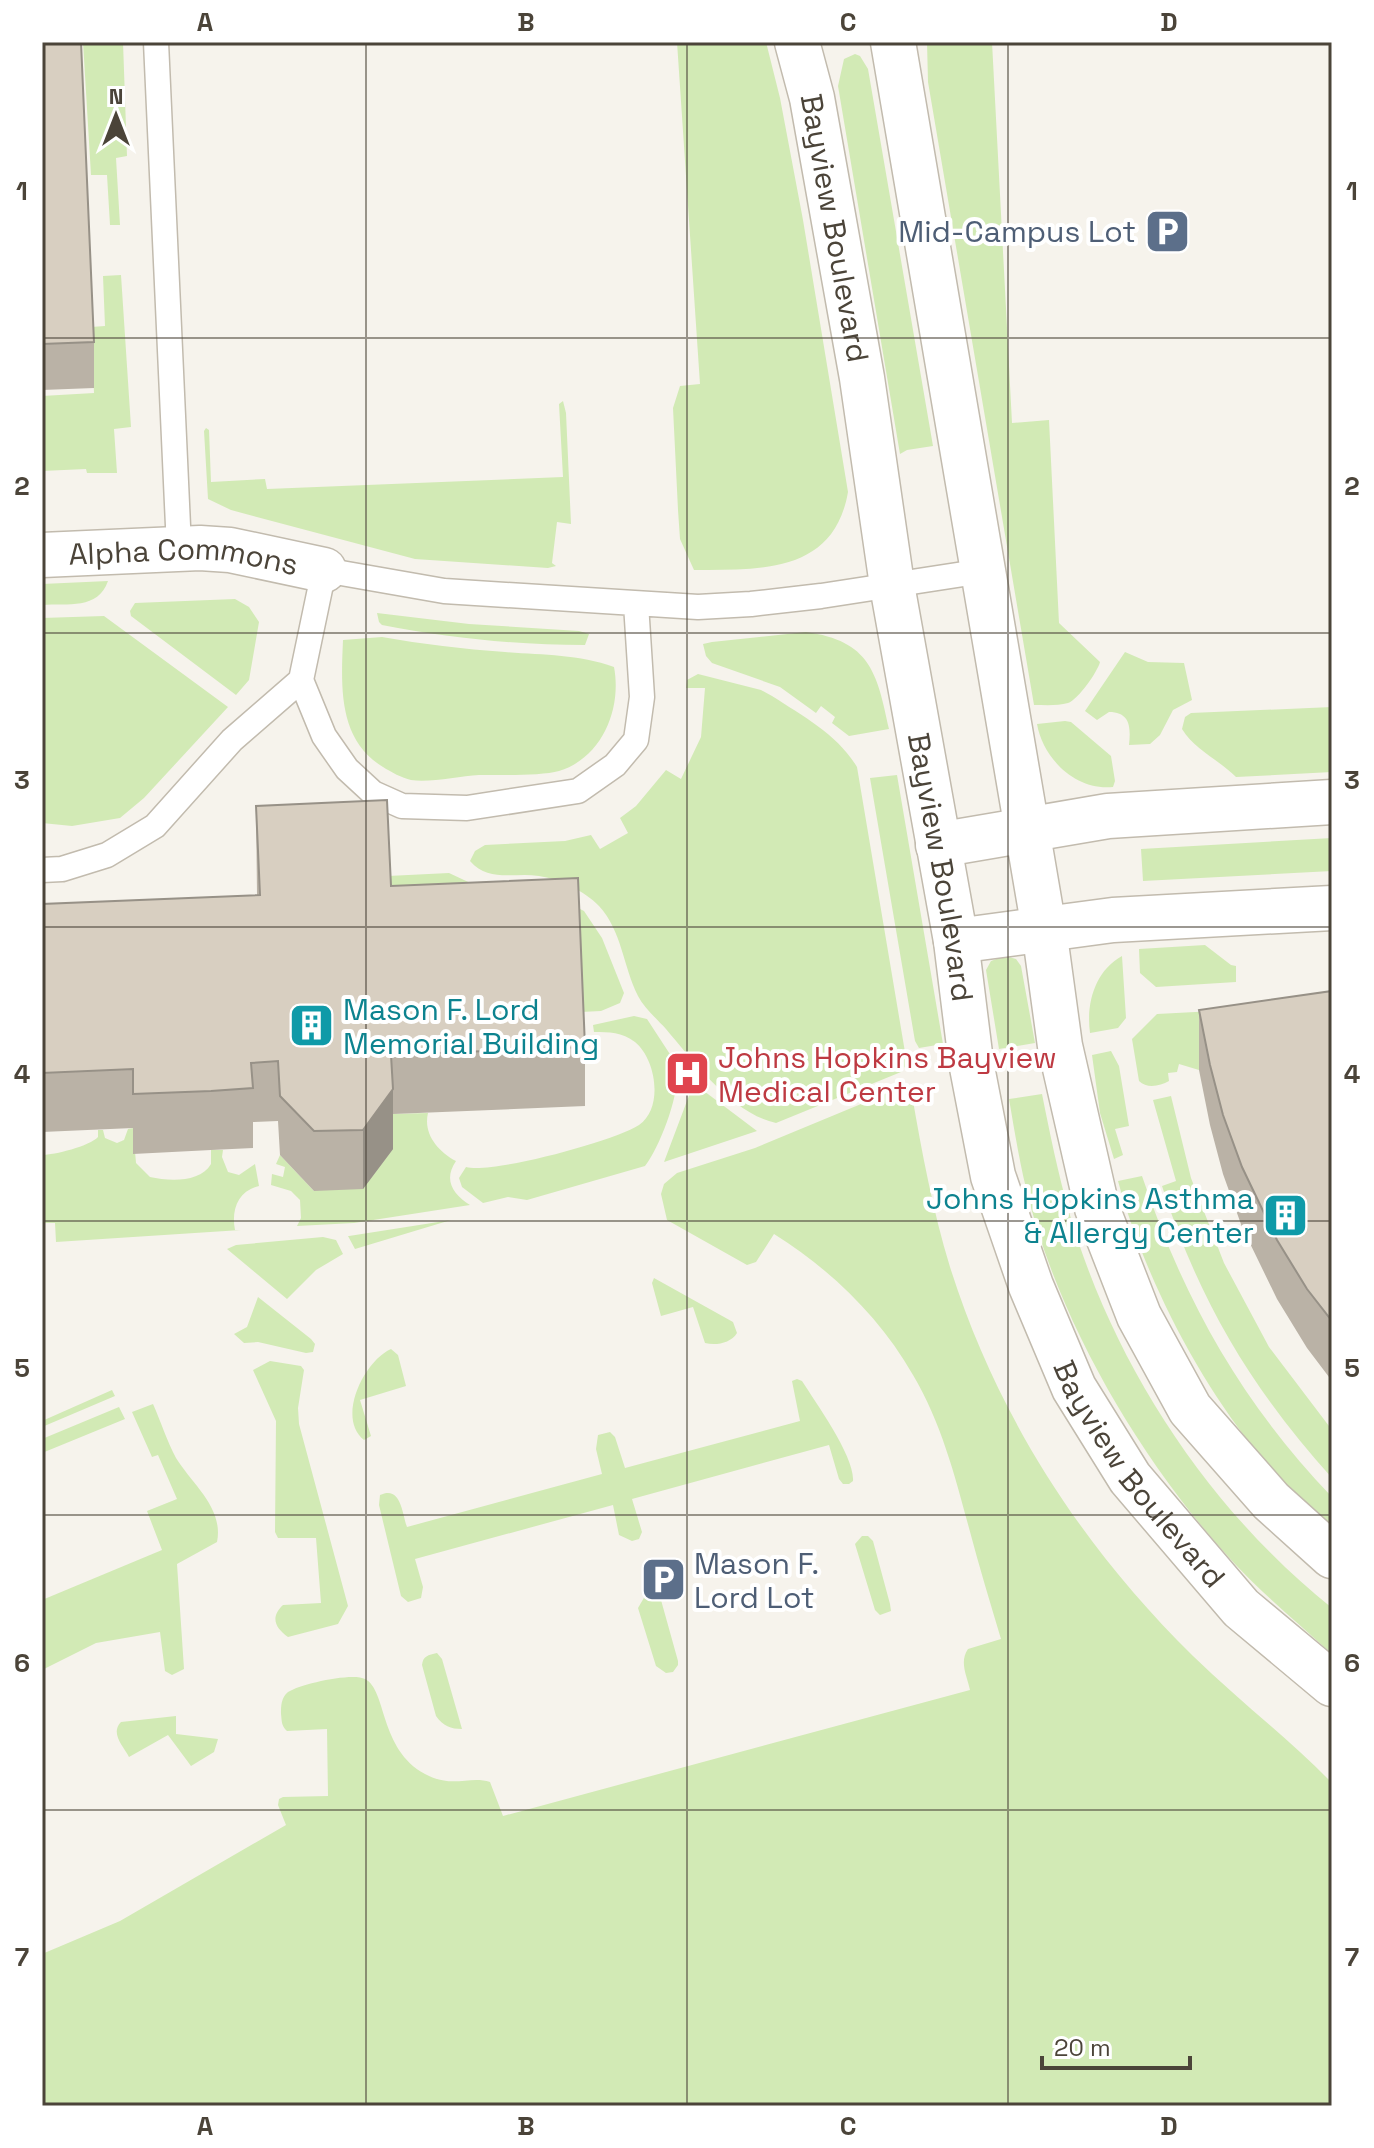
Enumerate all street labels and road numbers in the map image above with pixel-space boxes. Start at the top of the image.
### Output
street label: Bayview Boulevard [792,91,878,365]
street label: Alpha Commons [68,528,302,584]
street label: Bayview Boulevard [899,730,983,1004]
street label: Bayview Boulevard [1045,1354,1234,1595]

